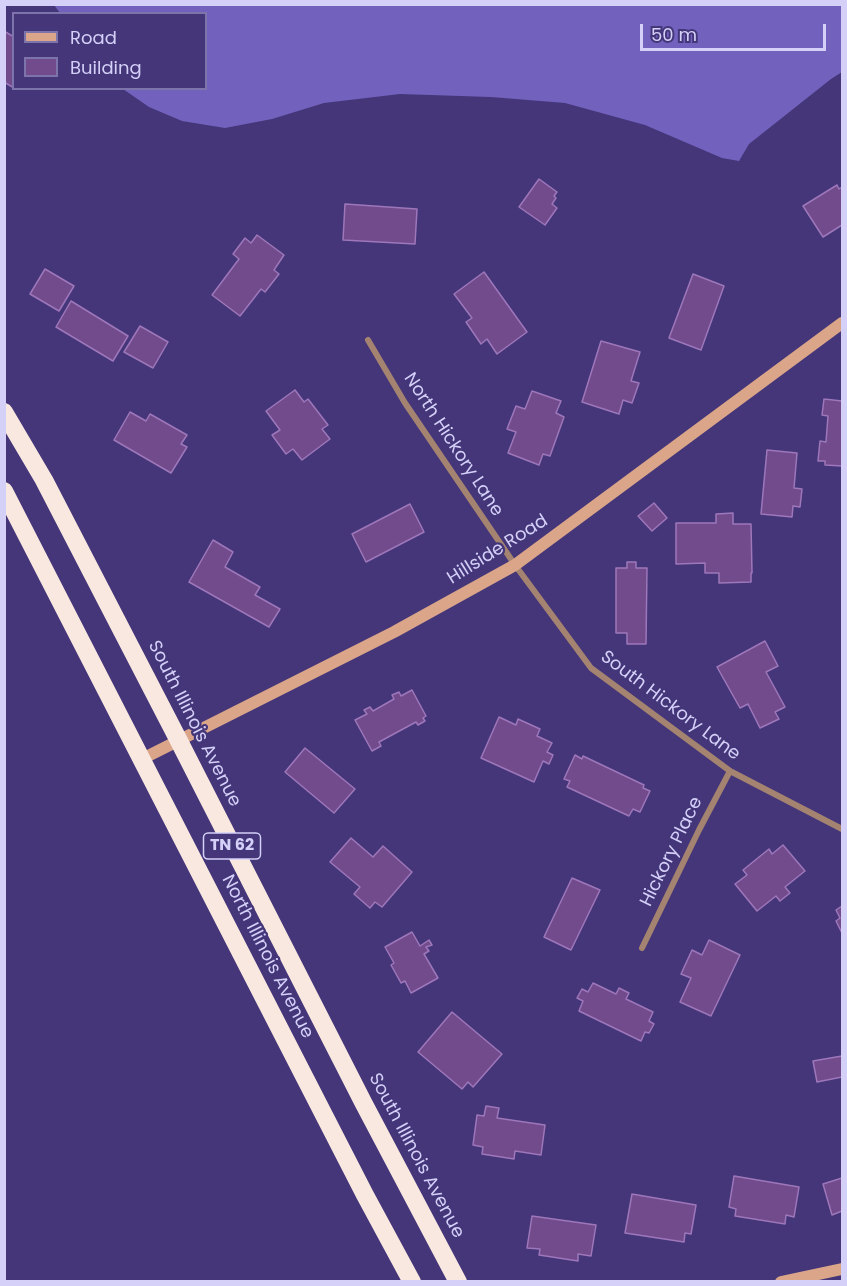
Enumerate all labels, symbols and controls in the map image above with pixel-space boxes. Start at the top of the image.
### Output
legend [12,12,207,90]
scale bar [643,12,829,50]
text: 50 m [651,22,697,47]
text: Road [70,25,117,50]
text: Building [70,55,142,80]
street label: North Hickory Lane [399,369,507,521]
street label: Hillside Road [444,511,552,589]
street label: South Illinois Avenue [143,637,245,811]
street label: South Hickory Lane [596,646,744,766]
street label: Hickory Place [636,794,708,910]
road number: TN 62 [204,833,260,859]
street label: North Illinois Avenue [216,872,318,1042]
street label: South Illinois Avenue [363,1070,469,1242]

